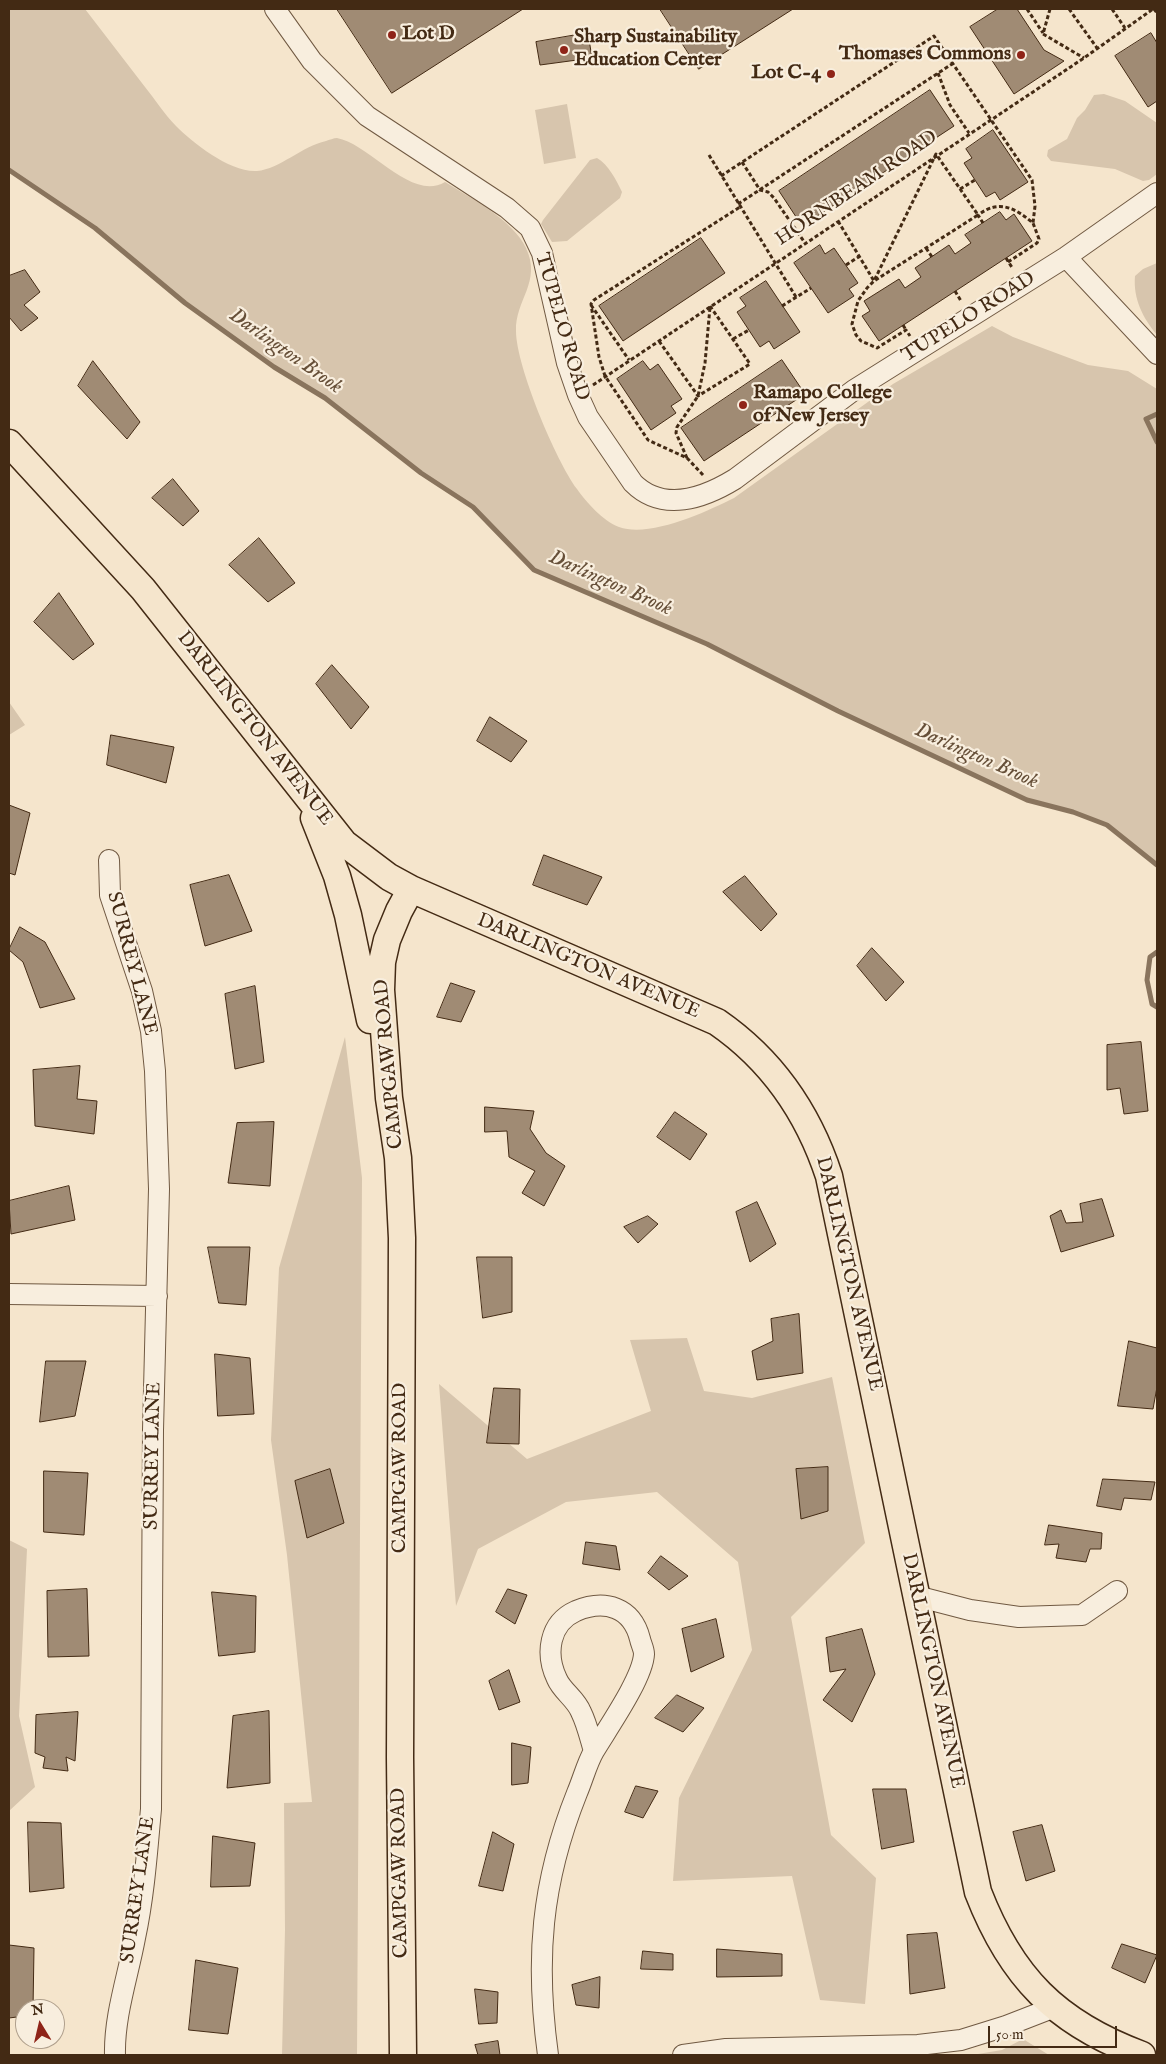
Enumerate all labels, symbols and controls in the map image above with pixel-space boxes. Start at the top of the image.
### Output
place label: Lot D [402,23,454,47]
place label: Sharp Sustainability Education Center [574,26,737,73]
marker: Lot D [386,29,398,41]
place label: Thomases Commons [839,43,1011,67]
marker: Sharp Sustainability Education Center [558,44,570,56]
marker: Thomases Commons [1015,49,1027,61]
place label: Lot C-4 [751,62,821,86]
marker: Lot C-4 [825,68,837,80]
street label: HORNBEAM ROAD [772,126,942,252]
street label: TUPELO ROAD [528,250,594,404]
street label: TUPELO ROAD [898,267,1040,369]
water label: Darlington Brook [224,304,346,400]
place label: Ramapo College of New Jersey [753,382,892,429]
marker: Ramapo College of New Jersey [737,399,749,411]
water label: Darlington Brook [544,546,676,622]
street label: DARLINGTON AVENUE [171,627,337,831]
water label: Darlington Brook [910,719,1042,795]
street label: SURREY LANE [100,889,162,1039]
street label: DARLINGTON AVENUE [473,909,703,1025]
street label: CAMPGAW ROAD [371,978,409,1150]
street label: DARLINGTON AVENUE [809,1154,887,1394]
street label: SURREY LANE [141,1382,167,1530]
street label: CAMPGAW ROAD [389,1383,413,1553]
street label: DARLINGTON AVENUE [895,1551,969,1791]
street label: CAMPGAW ROAD [388,1788,414,1958]
street label: SURREY LANE [117,1815,161,1965]
north arrow [15,1999,65,2049]
text: N [30,2000,45,2020]
scale bar [991,2016,1120,2048]
text: 50 m [996,2025,1024,2044]

